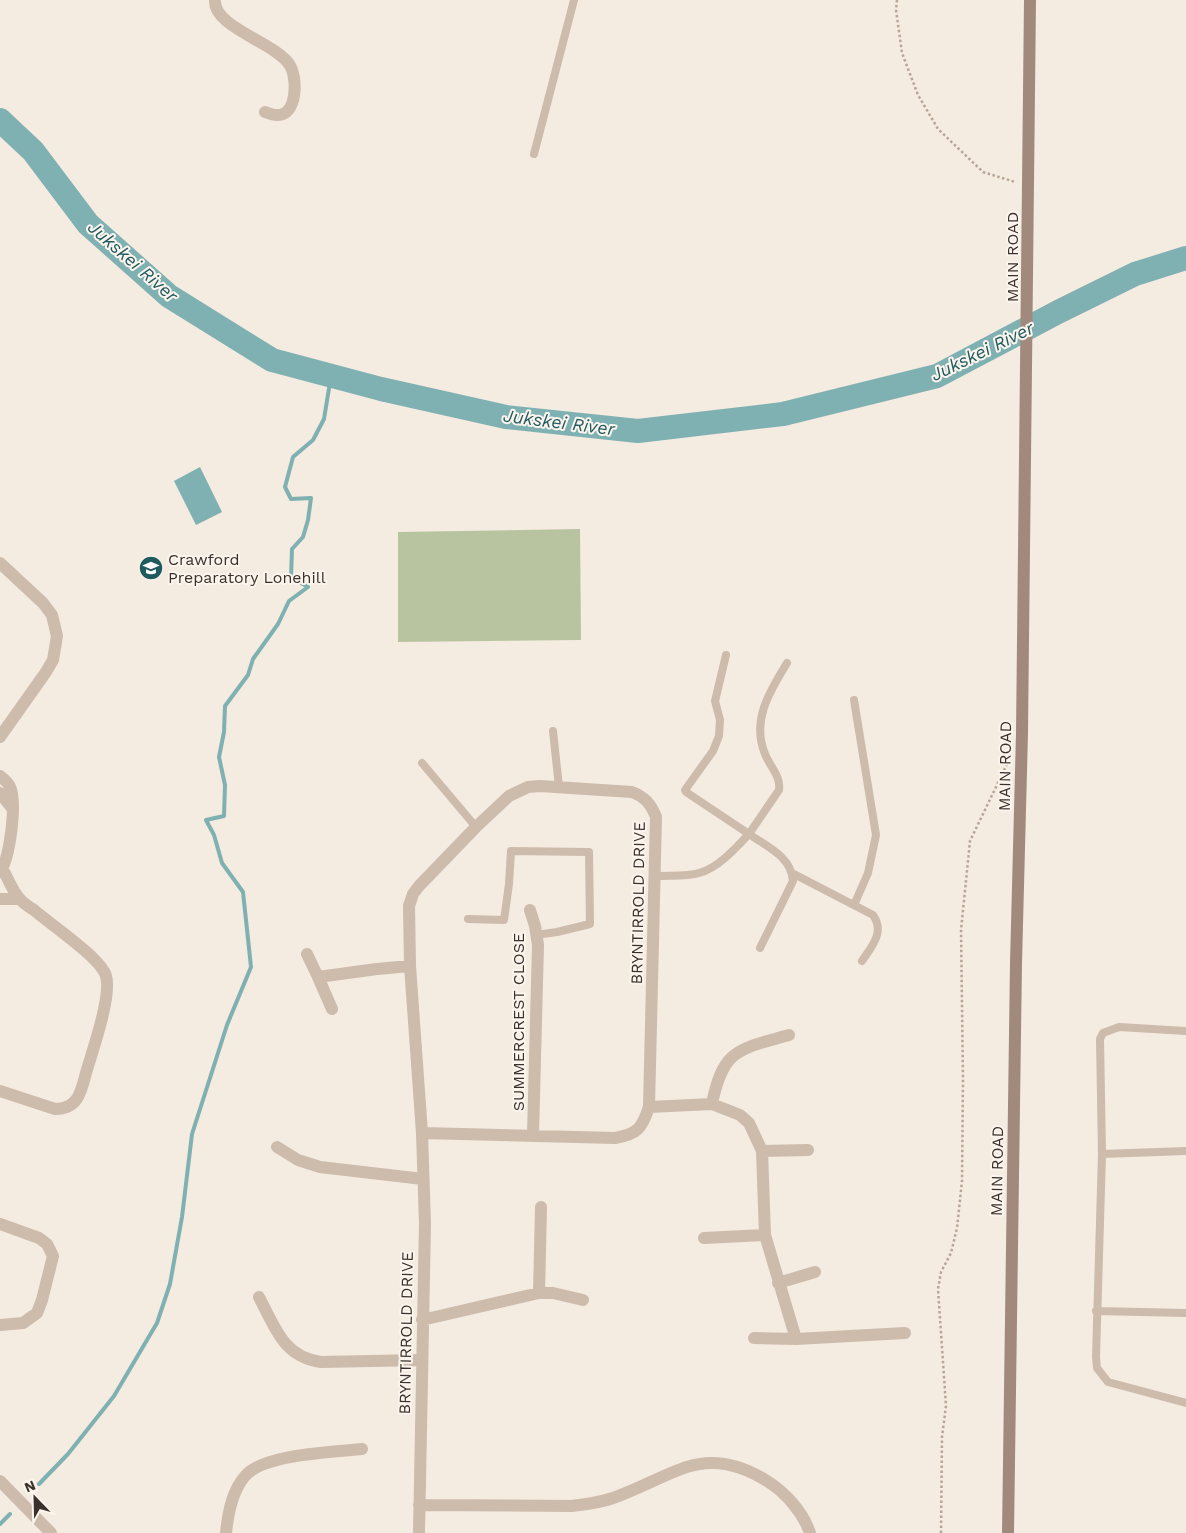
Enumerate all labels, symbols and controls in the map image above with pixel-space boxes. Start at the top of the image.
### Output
street label: MAIN ROAD [1003,212,1022,302]
water label: Jukskei River [84,216,183,306]
water label: Jukskei River [927,317,1038,385]
water label: Jukskei River [502,405,617,439]
place label: Crawford Preparatory Lonehill [168,550,326,587]
school or university icon: Crawford Preparatory Lonehill [138,555,164,581]
street label: MAIN ROAD [995,721,1015,811]
street label: BRYNTIRROLD DRIVE [627,821,649,985]
street label: SUMMERCREST CLOSE [509,933,528,1111]
street label: MAIN ROAD [987,1126,1007,1216]
street label: BRYNTIRROLD DRIVE [395,1251,417,1415]
north arrow [10,1473,60,1523]
text: N [22,1477,38,1495]

